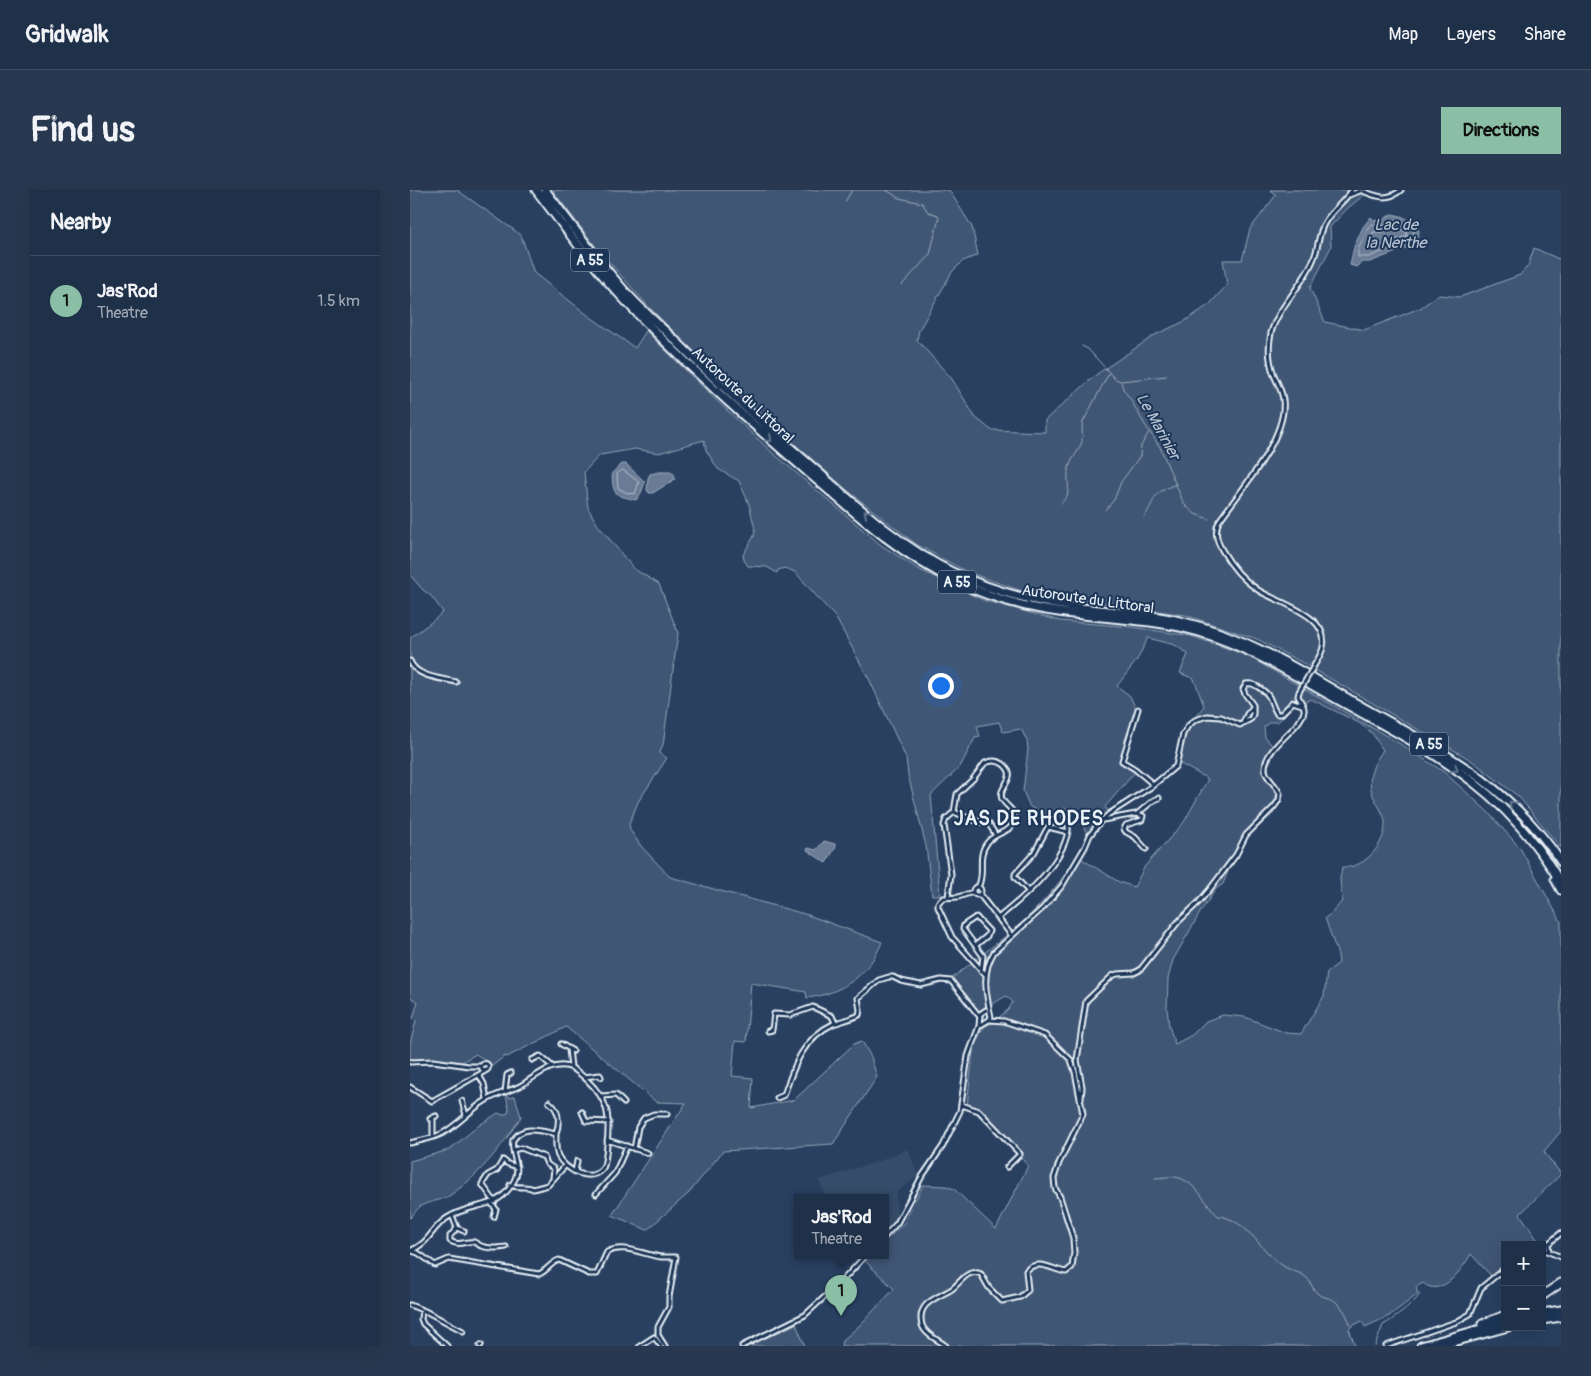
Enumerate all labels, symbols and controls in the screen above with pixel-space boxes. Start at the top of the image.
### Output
text: Gridwalk [25,20,109,49]
text: Map [1389,23,1418,46]
text: Layers [1446,23,1496,46]
text: Share [1524,23,1566,46]
button: Directions [1441,107,1561,154]
text: Find us [30,108,135,152]
text: Nearby [50,209,111,236]
water label: Lac de la Nerthe [1366,215,1429,253]
road number: A 55 [571,248,609,272]
text: Jas'Rod [97,279,158,303]
text: 1 [63,291,69,311]
text: 1.5 km [317,291,360,311]
text: Theatre [97,303,148,323]
street label: Autoroute du Littoral [687,343,798,448]
water label: Le Marinier [1132,390,1186,465]
one-way arrow [764,433,773,442]
one-way arrow [864,510,873,519]
road number: A 55 [938,571,976,594]
street label: Autoroute du Littoral [1021,581,1155,618]
your location [928,673,954,699]
road number: A 55 [1410,732,1448,756]
one-way arrow [1449,763,1459,772]
one-way arrow [1509,801,1518,810]
district label: JAS DE RHODES [954,806,1104,831]
popup [794,1194,889,1259]
text: Jas'Rod [811,1205,872,1229]
text: Theatre [811,1229,862,1249]
map controls [1501,1241,1546,1331]
button: + [1501,1241,1546,1286]
pin: 1 [825,1275,857,1316]
button: − [1501,1286,1546,1331]

